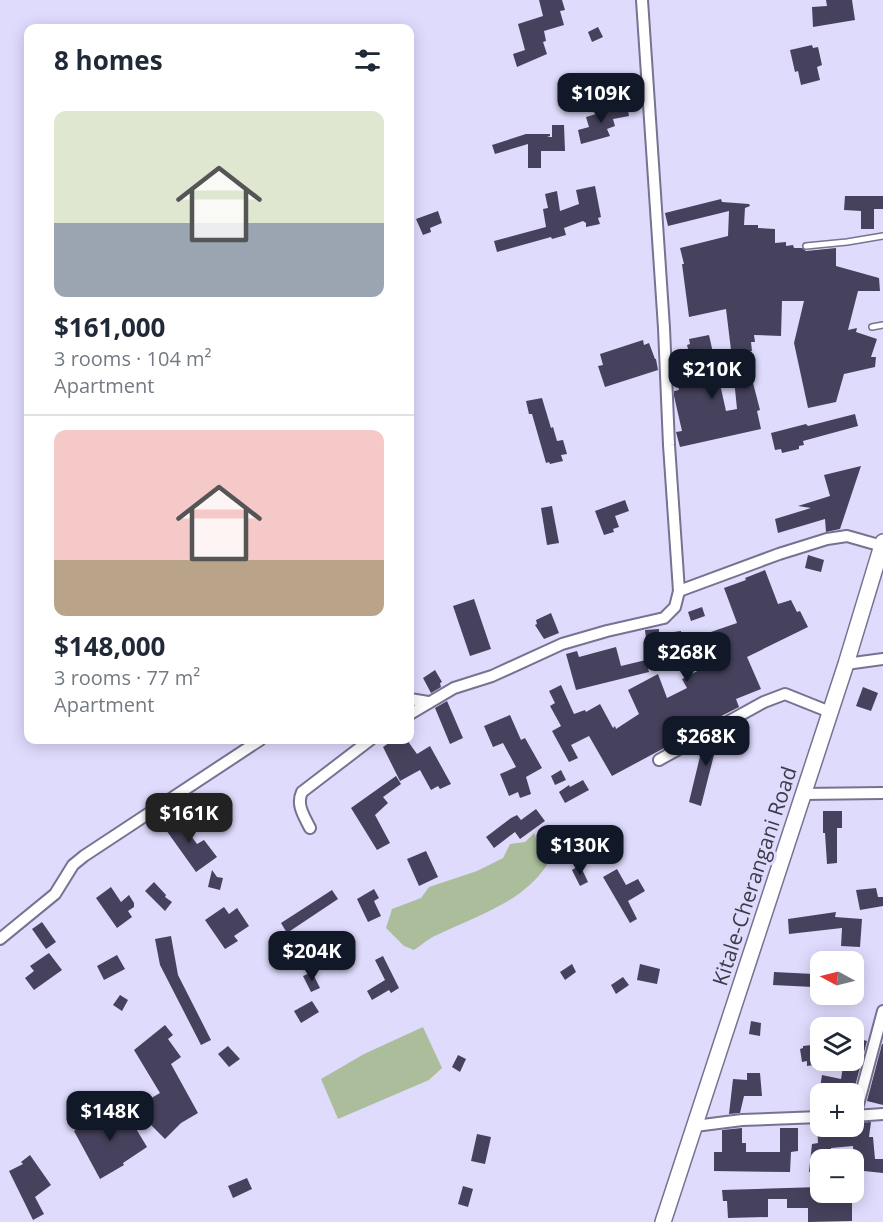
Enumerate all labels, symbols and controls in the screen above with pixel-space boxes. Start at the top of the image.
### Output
text: 8 homes [54,42,163,78]
icon: filters [351,44,384,77]
pin: $109K [559,73,643,124]
text: $109K [571,79,631,106]
icon: home [165,150,273,258]
text: $161,000 [54,309,165,345]
text: 3 rooms · 104 m² [54,345,212,372]
pin: $210K [670,349,754,400]
text: $210K [682,355,742,382]
text: Apartment [54,372,154,399]
icon: home [165,469,273,577]
text: $148,000 [54,628,165,664]
pin: $268K [645,632,729,683]
text: $268K [657,638,717,665]
text: 3 rooms · 77 m² [54,664,200,691]
text: Apartment [54,691,154,718]
pin: $268K [664,716,748,767]
text: $268K [676,722,736,749]
street label: Kitale-Cherangani Road [705,763,803,989]
pin: $161K [147,793,231,844]
text: $161K [159,799,219,826]
pin: $130K [538,825,622,876]
text: $130K [550,831,610,858]
pin: $204K [270,931,354,982]
text: $204K [282,937,342,964]
north arrow [810,951,864,1005]
map controls [810,951,864,1203]
button: layers [810,1017,864,1071]
button: + [810,1083,864,1137]
pin: $148K [68,1091,152,1142]
text: $148K [80,1097,140,1124]
button: − [810,1149,864,1203]

